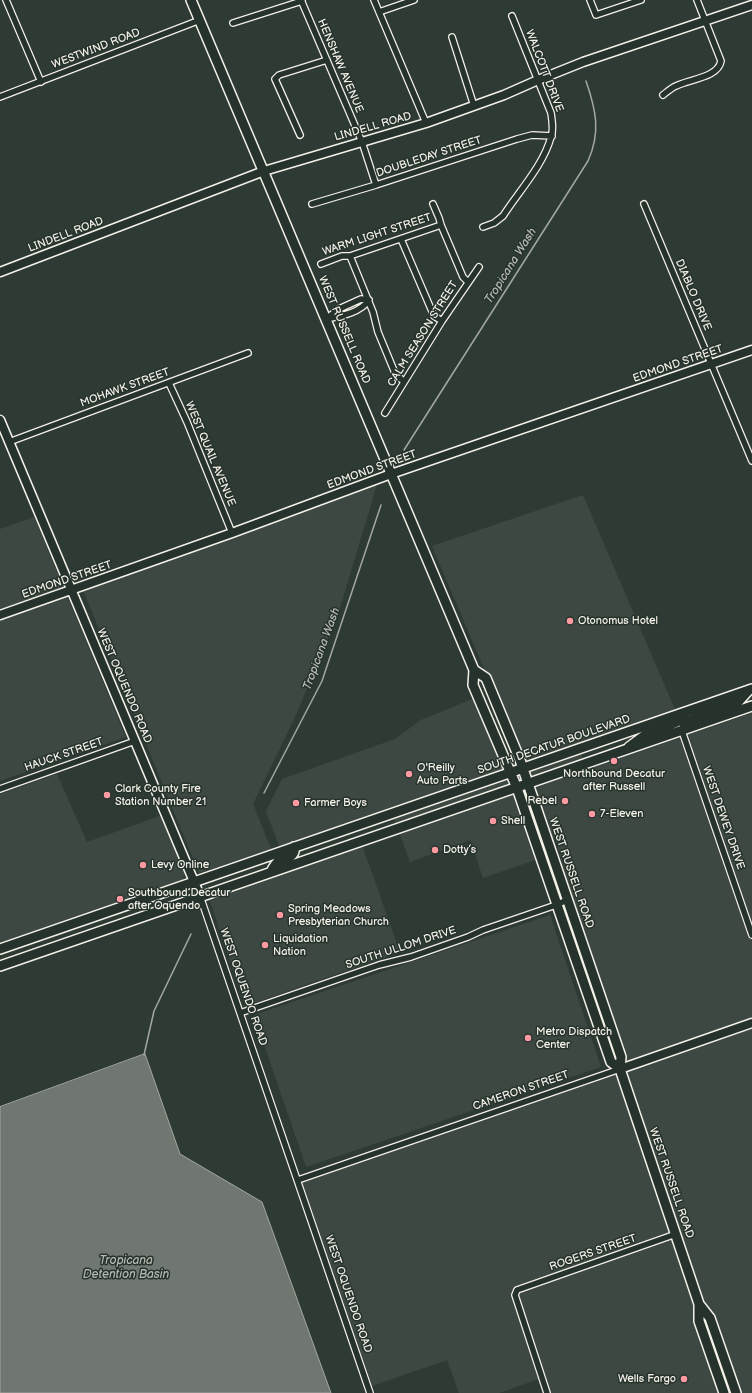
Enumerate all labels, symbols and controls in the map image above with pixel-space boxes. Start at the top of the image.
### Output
street label: HENSHAW AVENUE [314,17,366,115]
street label: WESTWIND ROAD [50,26,142,72]
street label: WALCOTT DRIVE [522,28,566,114]
street label: LINDELL ROAD [333,110,413,144]
street label: DOUBLEDAY STREET [375,134,483,180]
street label: WARM LIGHT STREET [321,211,433,259]
street label: LINDELL ROAD [27,215,105,255]
water label: Tropicana Wash [482,225,540,307]
street label: DIABLO DRIVE [672,257,714,333]
street label: WEST RUSSELL ROAD [315,274,373,386]
street label: CALM SEASON STREET [385,279,461,389]
street label: EDMOND STREET [631,342,725,386]
street label: MOHAWK STREET [79,366,171,410]
street label: WEST QUAIL AVENUE [182,400,238,508]
street label: EDMOND STREET [325,448,419,492]
street label: EDMOND STREET [20,558,114,602]
water label: Tropicana Wash [300,606,344,692]
place label: Otonomus Hotel [578,614,658,628]
marker: Otonomus Hotel [565,616,575,626]
street label: WEST OQUENDO ROAD [94,627,154,745]
street label: SOUTH DECATUR BOULEVARD [476,713,632,777]
street label: HAUCK STREET [23,735,105,775]
marker: Northbound Decatur after Russell [609,756,619,766]
place label: O'Reilly Auto Parts [417,761,468,787]
street label: WEST DEWEY DRIVE [699,765,747,871]
place label: Northbound Decatur after Russell [563,767,665,793]
marker: O'Reilly Auto Parts [404,769,414,779]
place label: Clark County Fire Station Number 21 [115,782,206,808]
marker: Clark County Fire Station Number 21 [102,790,112,800]
place label: Rebel [527,794,557,808]
place label: Farmer Boys [304,796,367,810]
marker: Rebel [560,796,570,806]
marker: Farmer Boys [291,798,301,808]
place label: 7-Eleven [600,807,643,821]
marker: 7-Eleven [587,809,597,819]
place label: Shell [501,814,525,828]
marker: Shell [488,816,498,826]
street label: WEST RUSSELL ROAD [546,816,596,930]
place label: Dotty’s [443,843,476,857]
marker: Dotty’s [430,845,440,855]
place label: Levy Online [151,858,209,872]
marker: Levy Online [138,860,148,870]
place label: Southbound Decatur after Oquendo [128,886,230,912]
marker: Southbound Decatur after Oquendo [115,894,125,904]
place label: Spring Meadows Presbyterian Church [288,902,389,928]
marker: Spring Meadows Presbyterian Church [275,910,285,920]
street label: SOUTH ULLOM DRIVE [344,924,458,972]
street label: WEST OQUENDO ROAD [217,926,269,1048]
place label: Liquidation Nation [273,932,328,958]
marker: Liquidation Nation [260,940,270,950]
place label: Metro Dispatch Center [536,1025,612,1051]
marker: Metro Dispatch Center [523,1033,533,1043]
street label: CAMERON STREET [471,1068,571,1114]
street label: WEST RUSSELL ROAD [646,1126,696,1240]
street label: ROGERS STREET [548,1232,638,1274]
street label: WEST OQUENDO ROAD [322,1233,374,1355]
water label: Tropicana Detention Basin [83,1254,169,1282]
place label: Wells Fargo [618,1372,676,1386]
marker: Wells Fargo [679,1374,689,1384]

